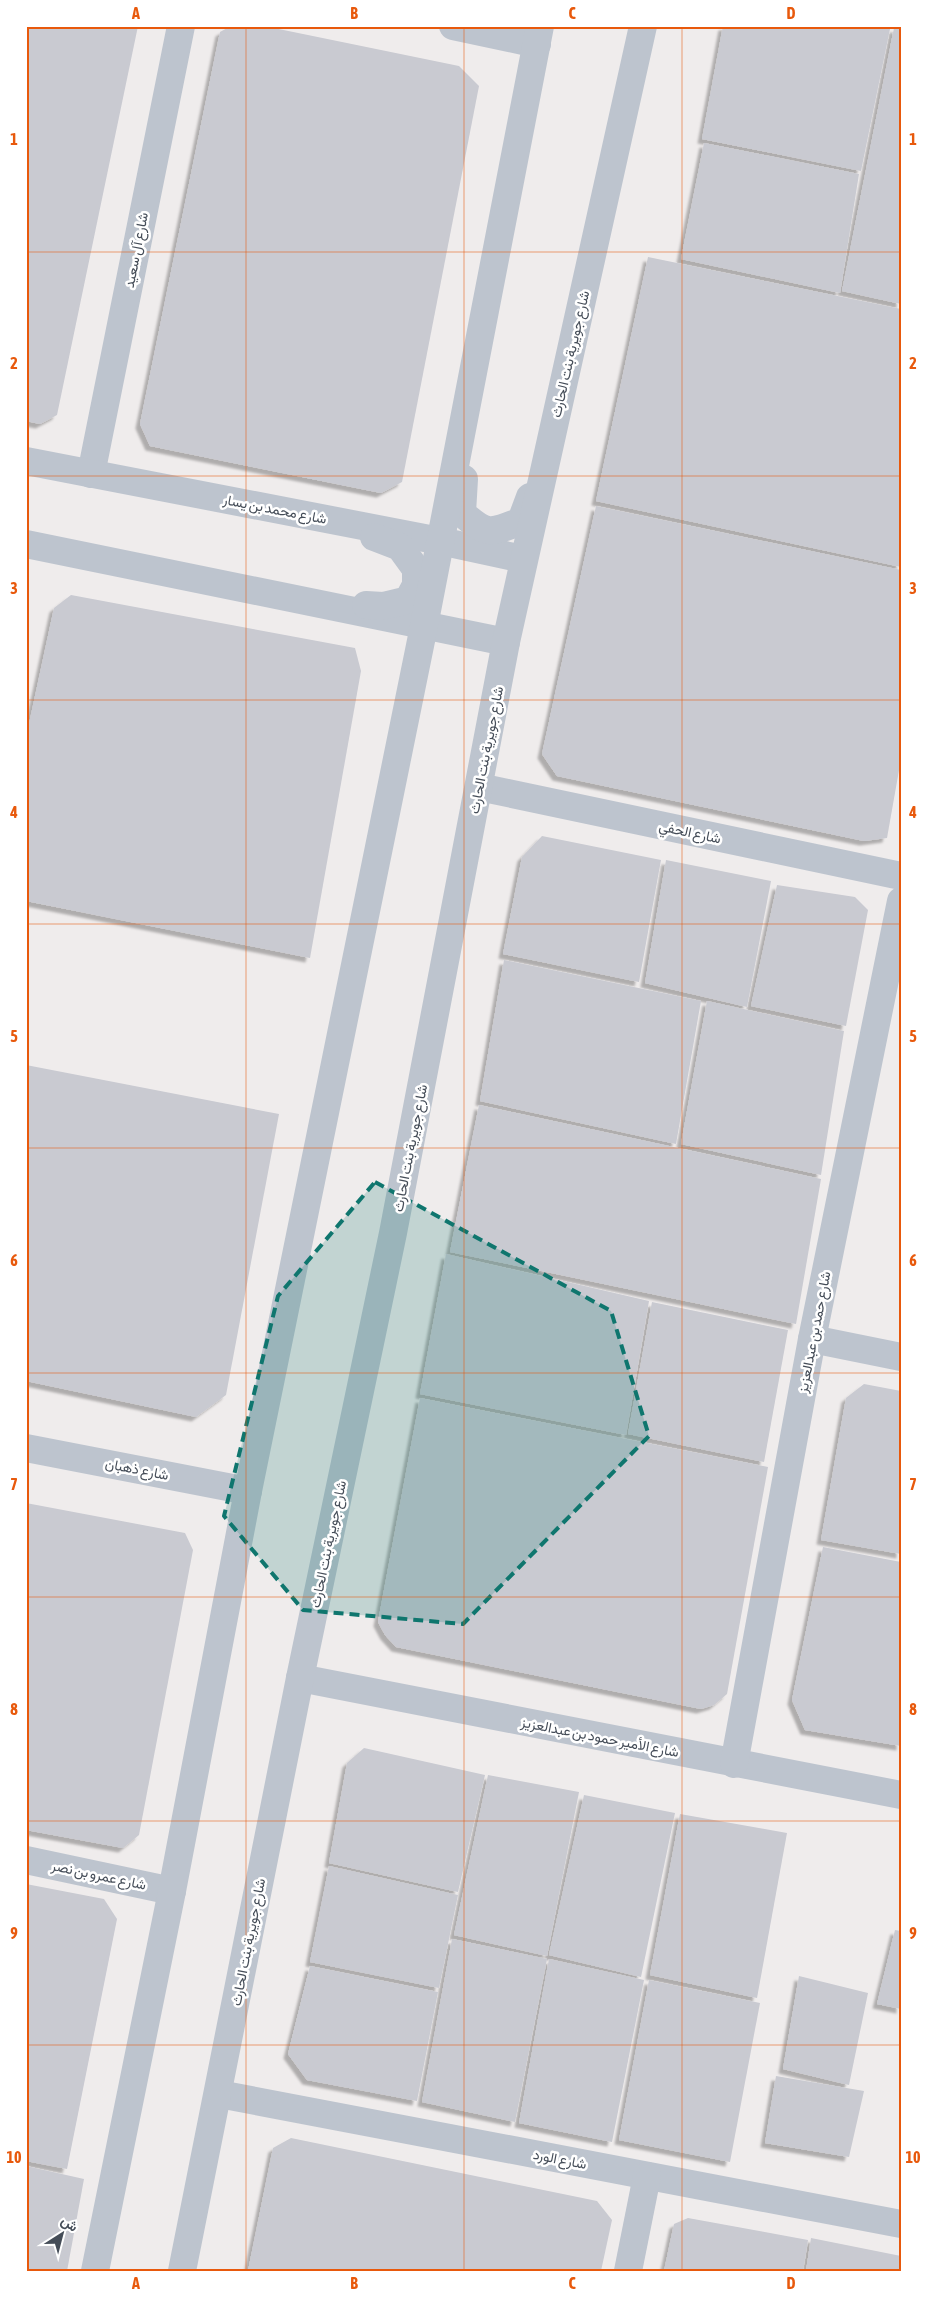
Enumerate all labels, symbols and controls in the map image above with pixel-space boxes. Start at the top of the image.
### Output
text: A [131,4,140,22]
text: B [350,4,358,22]
text: C [568,4,576,22]
text: D [787,4,796,22]
text: 1 [10,130,18,148]
text: 1 [909,130,917,148]
street label: شارع آل سعيد [121,211,154,290]
street label: شارع جويرية بنت الحارث [548,289,595,420]
text: 2 [10,354,18,372]
text: 2 [909,354,917,372]
street label: شارع محمد بن يسار [220,491,328,530]
text: 3 [10,579,18,597]
text: 3 [909,579,917,597]
street label: شارع جويرية بنت الحارث [466,685,509,816]
text: 4 [9,803,18,821]
text: 4 [908,803,917,821]
street label: شارع الحفي [657,818,722,850]
text: 5 [10,1027,18,1045]
text: 5 [909,1027,917,1045]
street label: شارع جويرية بنت الحارث [390,1083,433,1214]
text: 6 [10,1251,18,1269]
text: 6 [909,1251,917,1269]
street label: شارع حمد بن عبدالعزيز [794,1270,837,1396]
street label: شارع ذهبان [103,1455,170,1486]
text: 7 [10,1475,18,1493]
text: 7 [909,1475,917,1493]
street label: شارع جويرية بنت الحارث [307,1479,352,1610]
text: 8 [10,1700,18,1718]
text: 8 [909,1700,917,1718]
street label: شارع الأمير حمود بن عبدالعزيز [518,1714,680,1763]
street label: شارع عمرو بن نصر [49,1857,148,1896]
street label: شارع جويرية بنت الحارث [228,1877,271,2008]
text: 9 [10,1924,18,1942]
text: 9 [909,1924,917,1942]
street label: شارع الورد [531,2146,588,2175]
text: 10 [6,2148,22,2166]
text: 10 [905,2148,921,2166]
north arrow [38,2210,88,2260]
text: ش [58,2212,81,2236]
text: A [131,2274,140,2292]
text: B [350,2274,358,2292]
text: C [568,2274,576,2292]
text: D [787,2274,796,2292]

